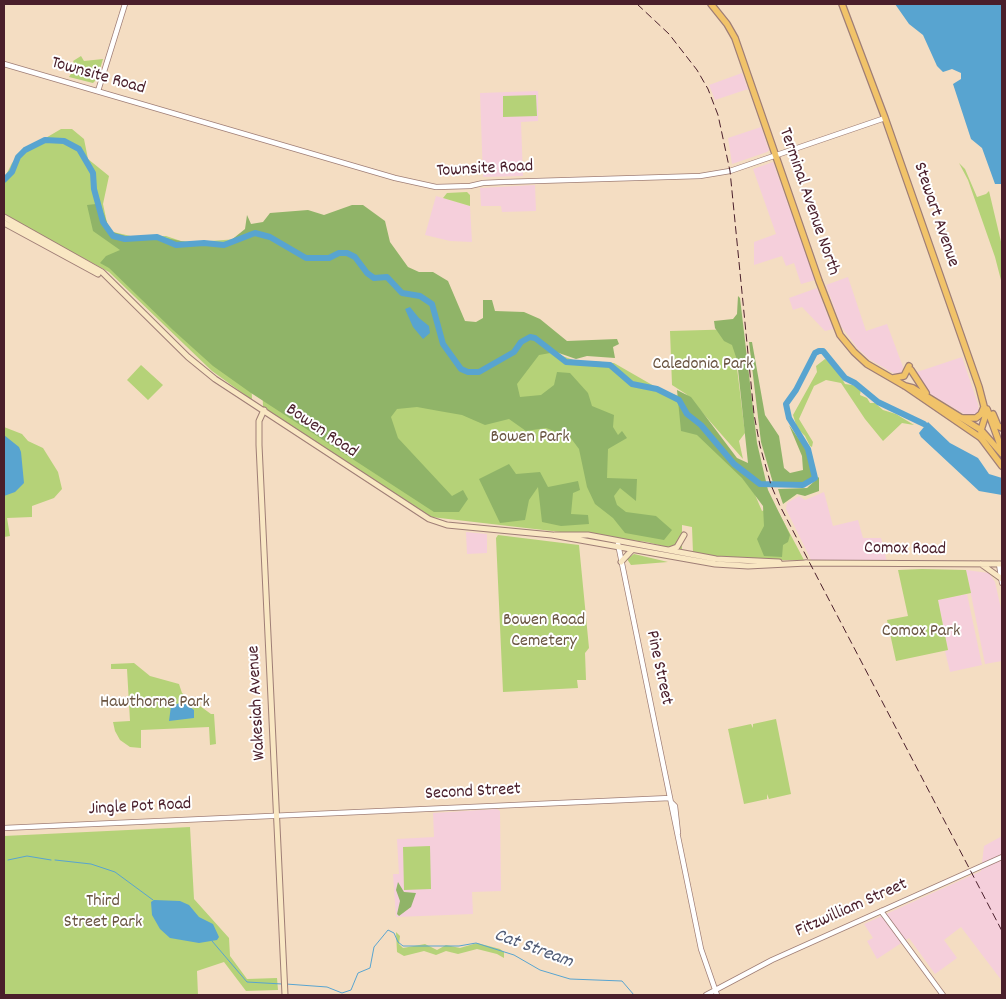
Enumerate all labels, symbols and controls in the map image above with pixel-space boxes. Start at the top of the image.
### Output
street label: Townsite Road [49,53,147,101]
street label: Terminal Avenue North [773,125,843,279]
street label: Townsite Road [436,157,534,183]
street label: Stewart Avenue [907,160,963,270]
park label: Caledonia Park [653,355,753,377]
street label: Bowen Road [281,400,361,464]
park label: Bowen Park [490,428,570,450]
street label: Comox Road [864,538,946,562]
park label: Bowen Road Cemetery [503,611,585,654]
park label: Comox Park [882,622,960,644]
street label: Pine Street [640,629,676,707]
street label: Wakesiah Avenue [244,645,272,761]
park label: Hawthorne Park [100,693,210,715]
street label: Second Street [425,780,521,806]
street label: Jingle Pot Road [88,795,192,821]
street label: Fitzwilliam Street [793,875,911,943]
park label: Third Street Park [64,892,142,934]
water label: Cat Stream [490,925,576,975]

